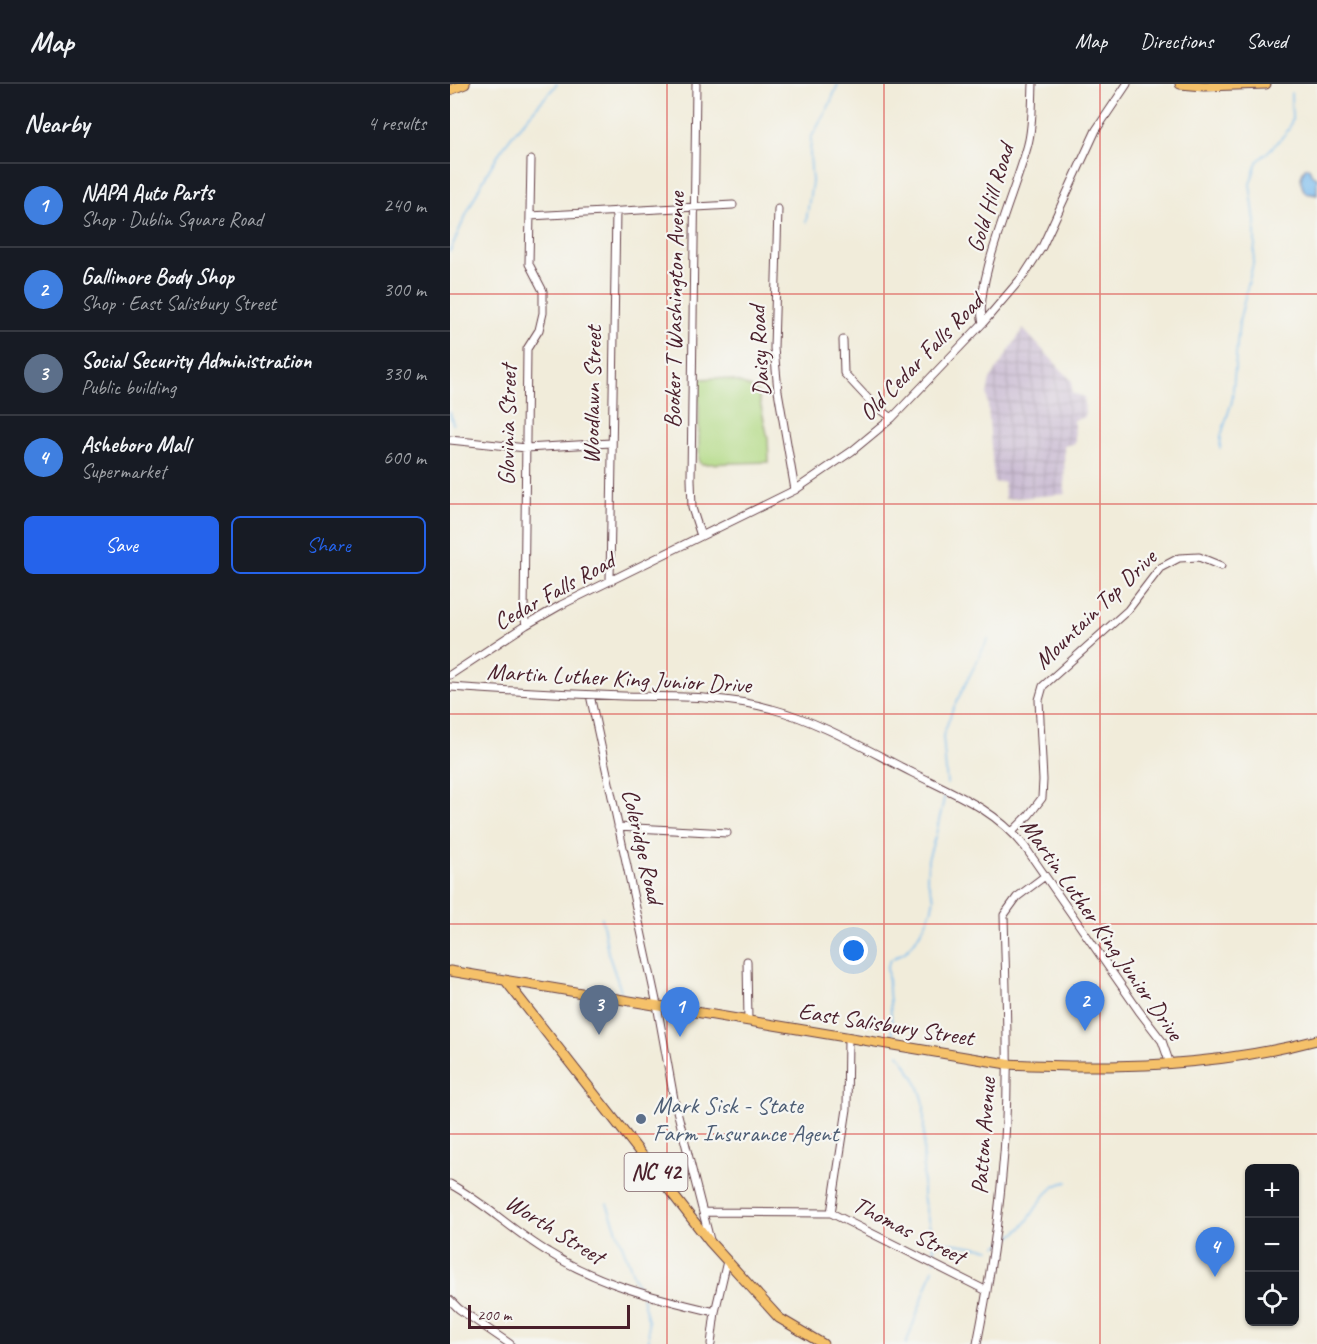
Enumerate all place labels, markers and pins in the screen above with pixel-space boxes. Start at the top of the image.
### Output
pin: 2 [1066,982,1104,1031]
pin: 3 [580,986,618,1035]
pin: 1 [660,988,700,1037]
place label: Mark Sisk - State Farm Insurance Agent [653,1090,841,1148]
marker: Mark Sisk - State Farm Insurance Agent [634,1112,648,1126]
pin: 4 [1196,1228,1234,1277]

